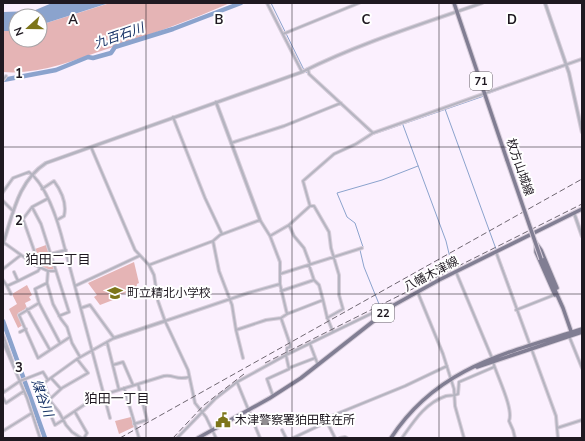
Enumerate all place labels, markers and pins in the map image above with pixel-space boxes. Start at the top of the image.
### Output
school or university icon: 町立精北小学校 [106,284,124,302]
place label: 町立精北小学校 [127,285,211,301]
public building icon: 木津警察署狛田駐在所 [214,411,232,429]
place label: 木津警察署狛田駐在所 [235,412,355,428]

